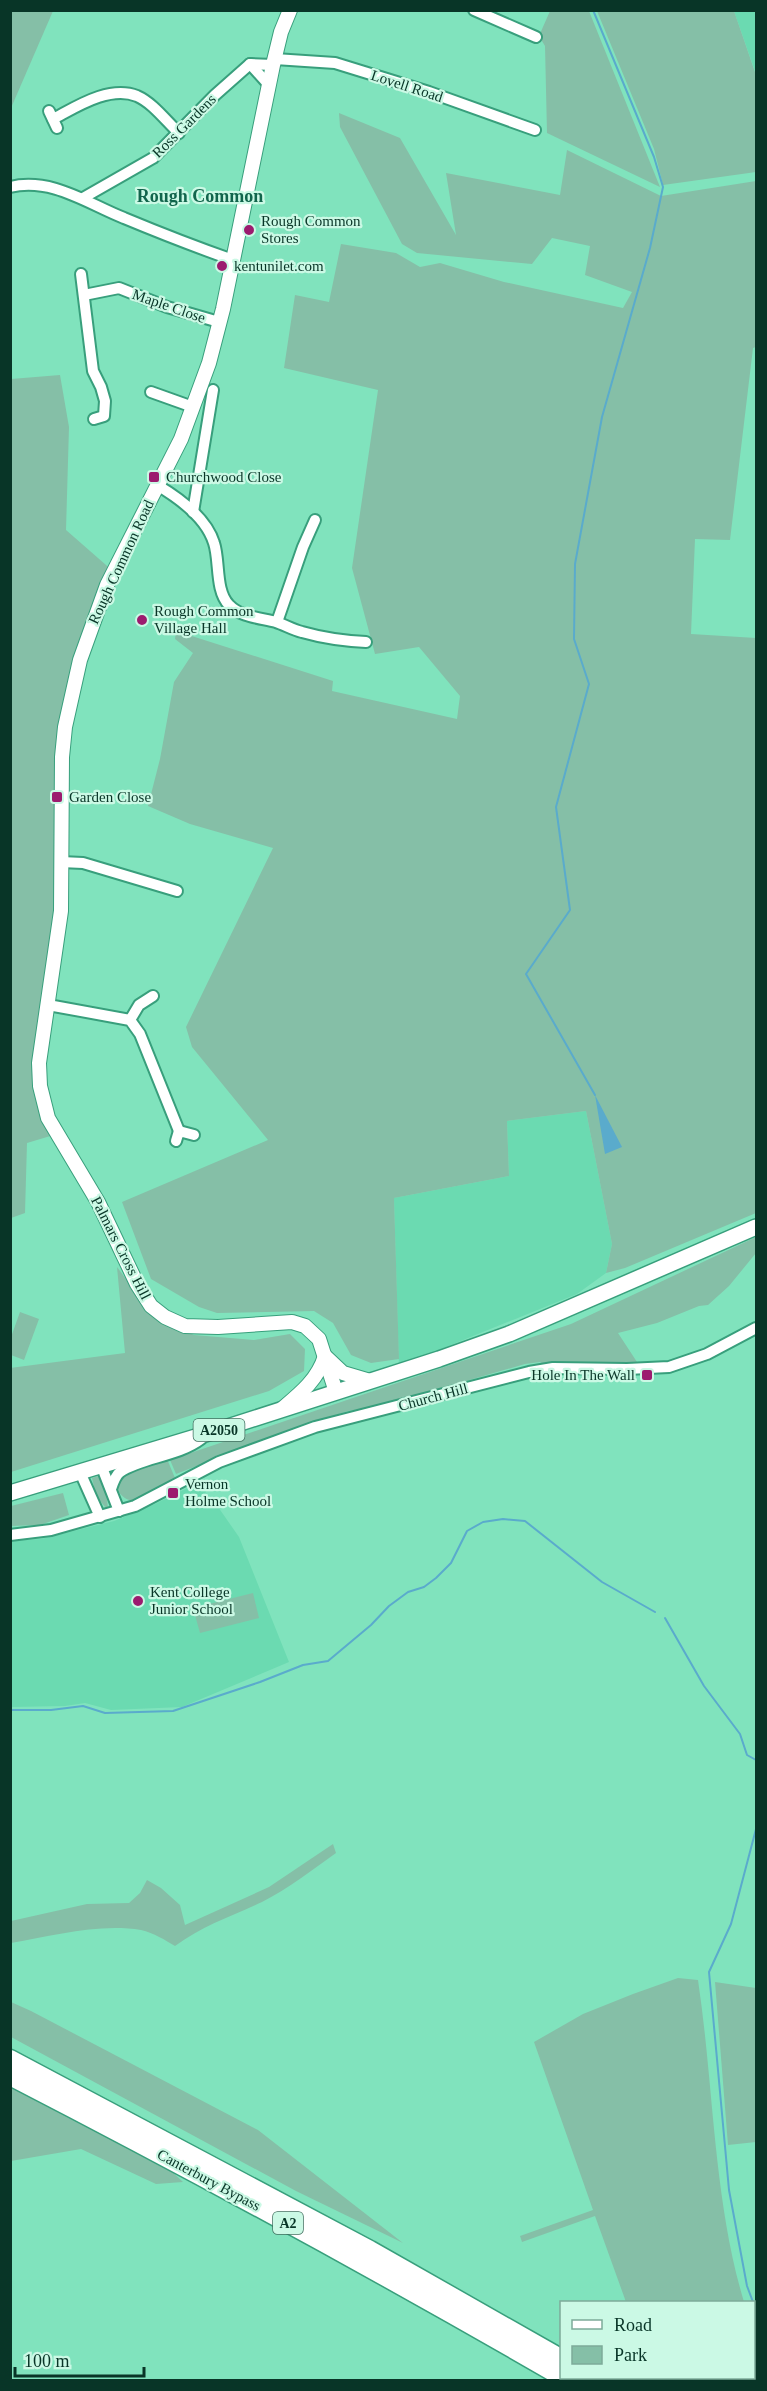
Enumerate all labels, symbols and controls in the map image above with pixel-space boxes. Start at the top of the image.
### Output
street label: Lovell Road [369,67,445,105]
street label: Ross Gardens [149,91,219,161]
district label: Rough Common [137,186,263,206]
place label: Rough Common Stores [261,213,361,246]
marker: Rough Common Stores [242,223,256,237]
place label: kentunilet.com [234,258,324,274]
marker: kentunilet.com [215,259,229,273]
street label: Maple Close [130,286,208,326]
place label: Churchwood Close [166,469,282,485]
marker: Churchwood Close [147,470,161,484]
street label: Rough Common Road [85,497,157,627]
place label: Rough Common Village Hall [154,603,254,636]
marker: Rough Common Village Hall [135,613,149,627]
place label: Garden Close [69,789,151,805]
marker: Garden Close [50,790,64,804]
street label: Palmars Cross Hill [88,1194,154,1302]
place label: Hole In The Wall [531,1367,635,1383]
marker: Hole In The Wall [640,1368,654,1382]
street label: Church Hill [397,1380,469,1414]
road number: A2050 [194,1419,244,1441]
place label: Vernon Holme School [185,1476,271,1509]
marker: Vernon Holme School [166,1486,180,1500]
place label: Kent College Junior School [150,1584,233,1617]
marker: Kent College Junior School [131,1594,145,1608]
street label: Canterbury Bypass [155,2146,263,2214]
road number: A2 [273,2212,303,2234]
legend [560,2301,755,2379]
text: Road [614,2315,652,2335]
scale bar [15,2340,144,2378]
text: Park [614,2345,647,2365]
text: 100 m [24,2351,70,2371]

